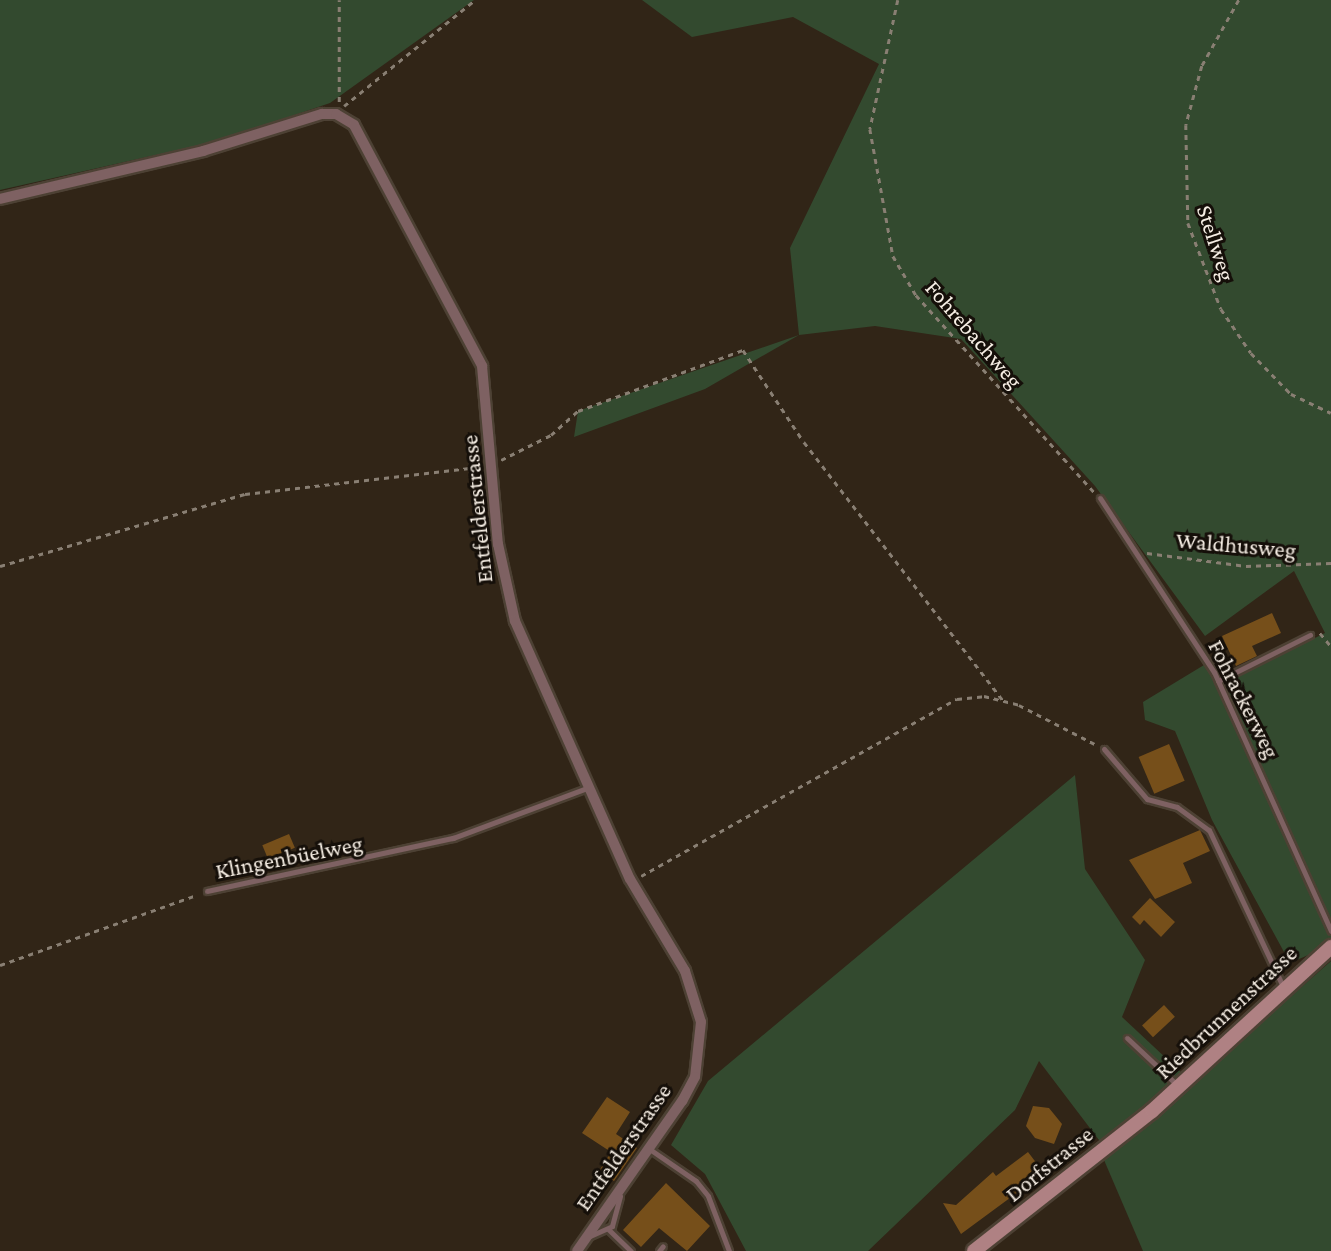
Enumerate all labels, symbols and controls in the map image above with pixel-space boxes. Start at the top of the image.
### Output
street label: Stellweg [1191,201,1241,285]
street label: Fohrebachweg [919,274,1029,394]
street label: Entfelderstrasse [456,434,498,584]
street label: Waldhusweg [1175,526,1297,564]
street label: Fohrackerweg [1202,635,1286,763]
street label: Klingenbüelweg [213,829,365,885]
street label: Riedbrunnenstrasse [1149,939,1303,1085]
street label: Entfelderstrasse [569,1078,677,1216]
street label: Dorfstrasse [1000,1120,1098,1208]

